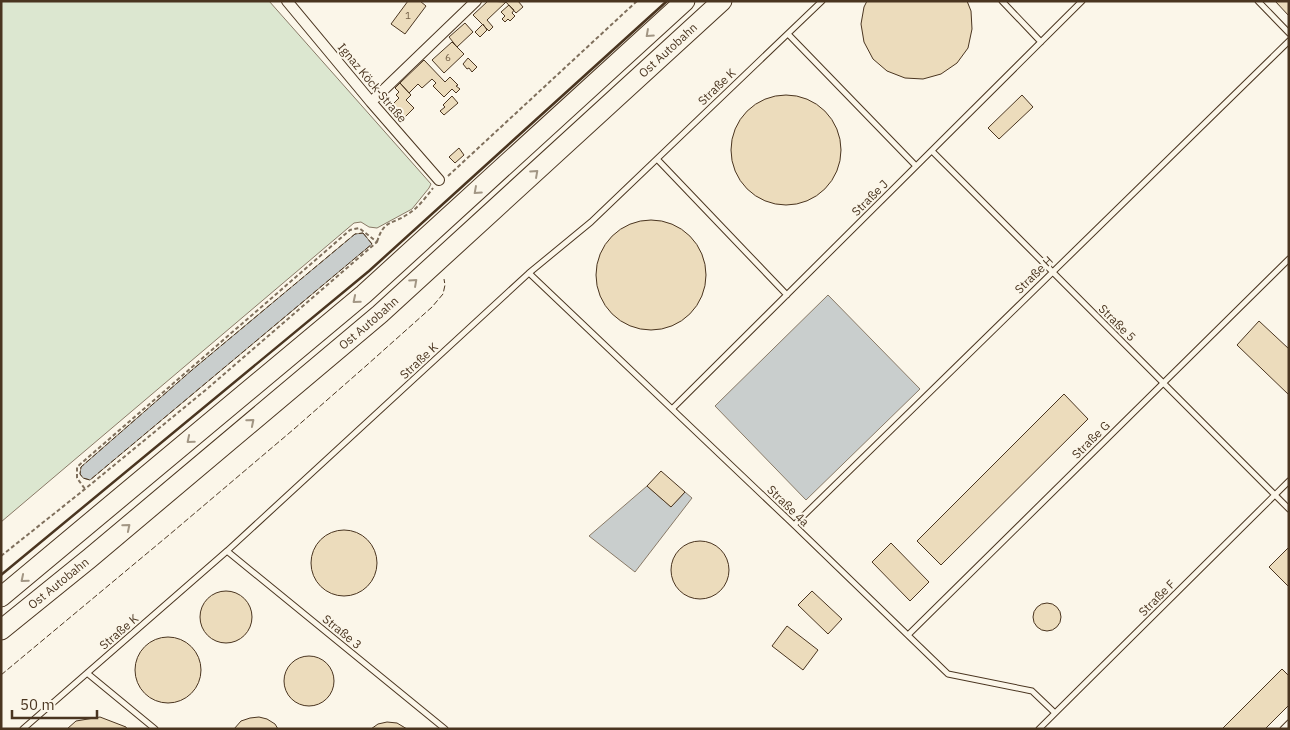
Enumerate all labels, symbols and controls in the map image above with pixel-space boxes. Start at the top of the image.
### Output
house number: 1 [405,9,411,22]
street label: Ost Autobahn [635,20,700,80]
one-way arrow [645,28,654,37]
street label: Ignaz Köck-Straße [335,40,410,126]
house number: 6 [445,51,451,64]
street label: Straße K [695,65,739,108]
one-way arrow [529,169,538,178]
street label: Straße J [848,176,891,219]
one-way arrow [473,185,482,194]
street label: Straße H [1011,253,1056,297]
one-way arrow [409,279,418,288]
street label: Ost Autobahn [336,293,401,352]
one-way arrow [353,294,362,303]
street label: Straße 5 [1096,301,1139,344]
street label: Straße K [396,339,441,382]
street label: Straße G [1069,418,1113,462]
one-way arrow [246,419,255,428]
one-way arrow [187,434,196,442]
street label: Straße 4a [764,482,813,530]
one-way arrow [121,524,130,532]
street label: Ost Autobahn [25,554,92,612]
one-way arrow [20,573,29,582]
street label: Straße F [1135,576,1178,619]
street label: Straße K [96,610,141,653]
street label: Straße 3 [320,611,365,652]
scale bar [12,688,98,720]
text: 50 m [20,695,55,714]

